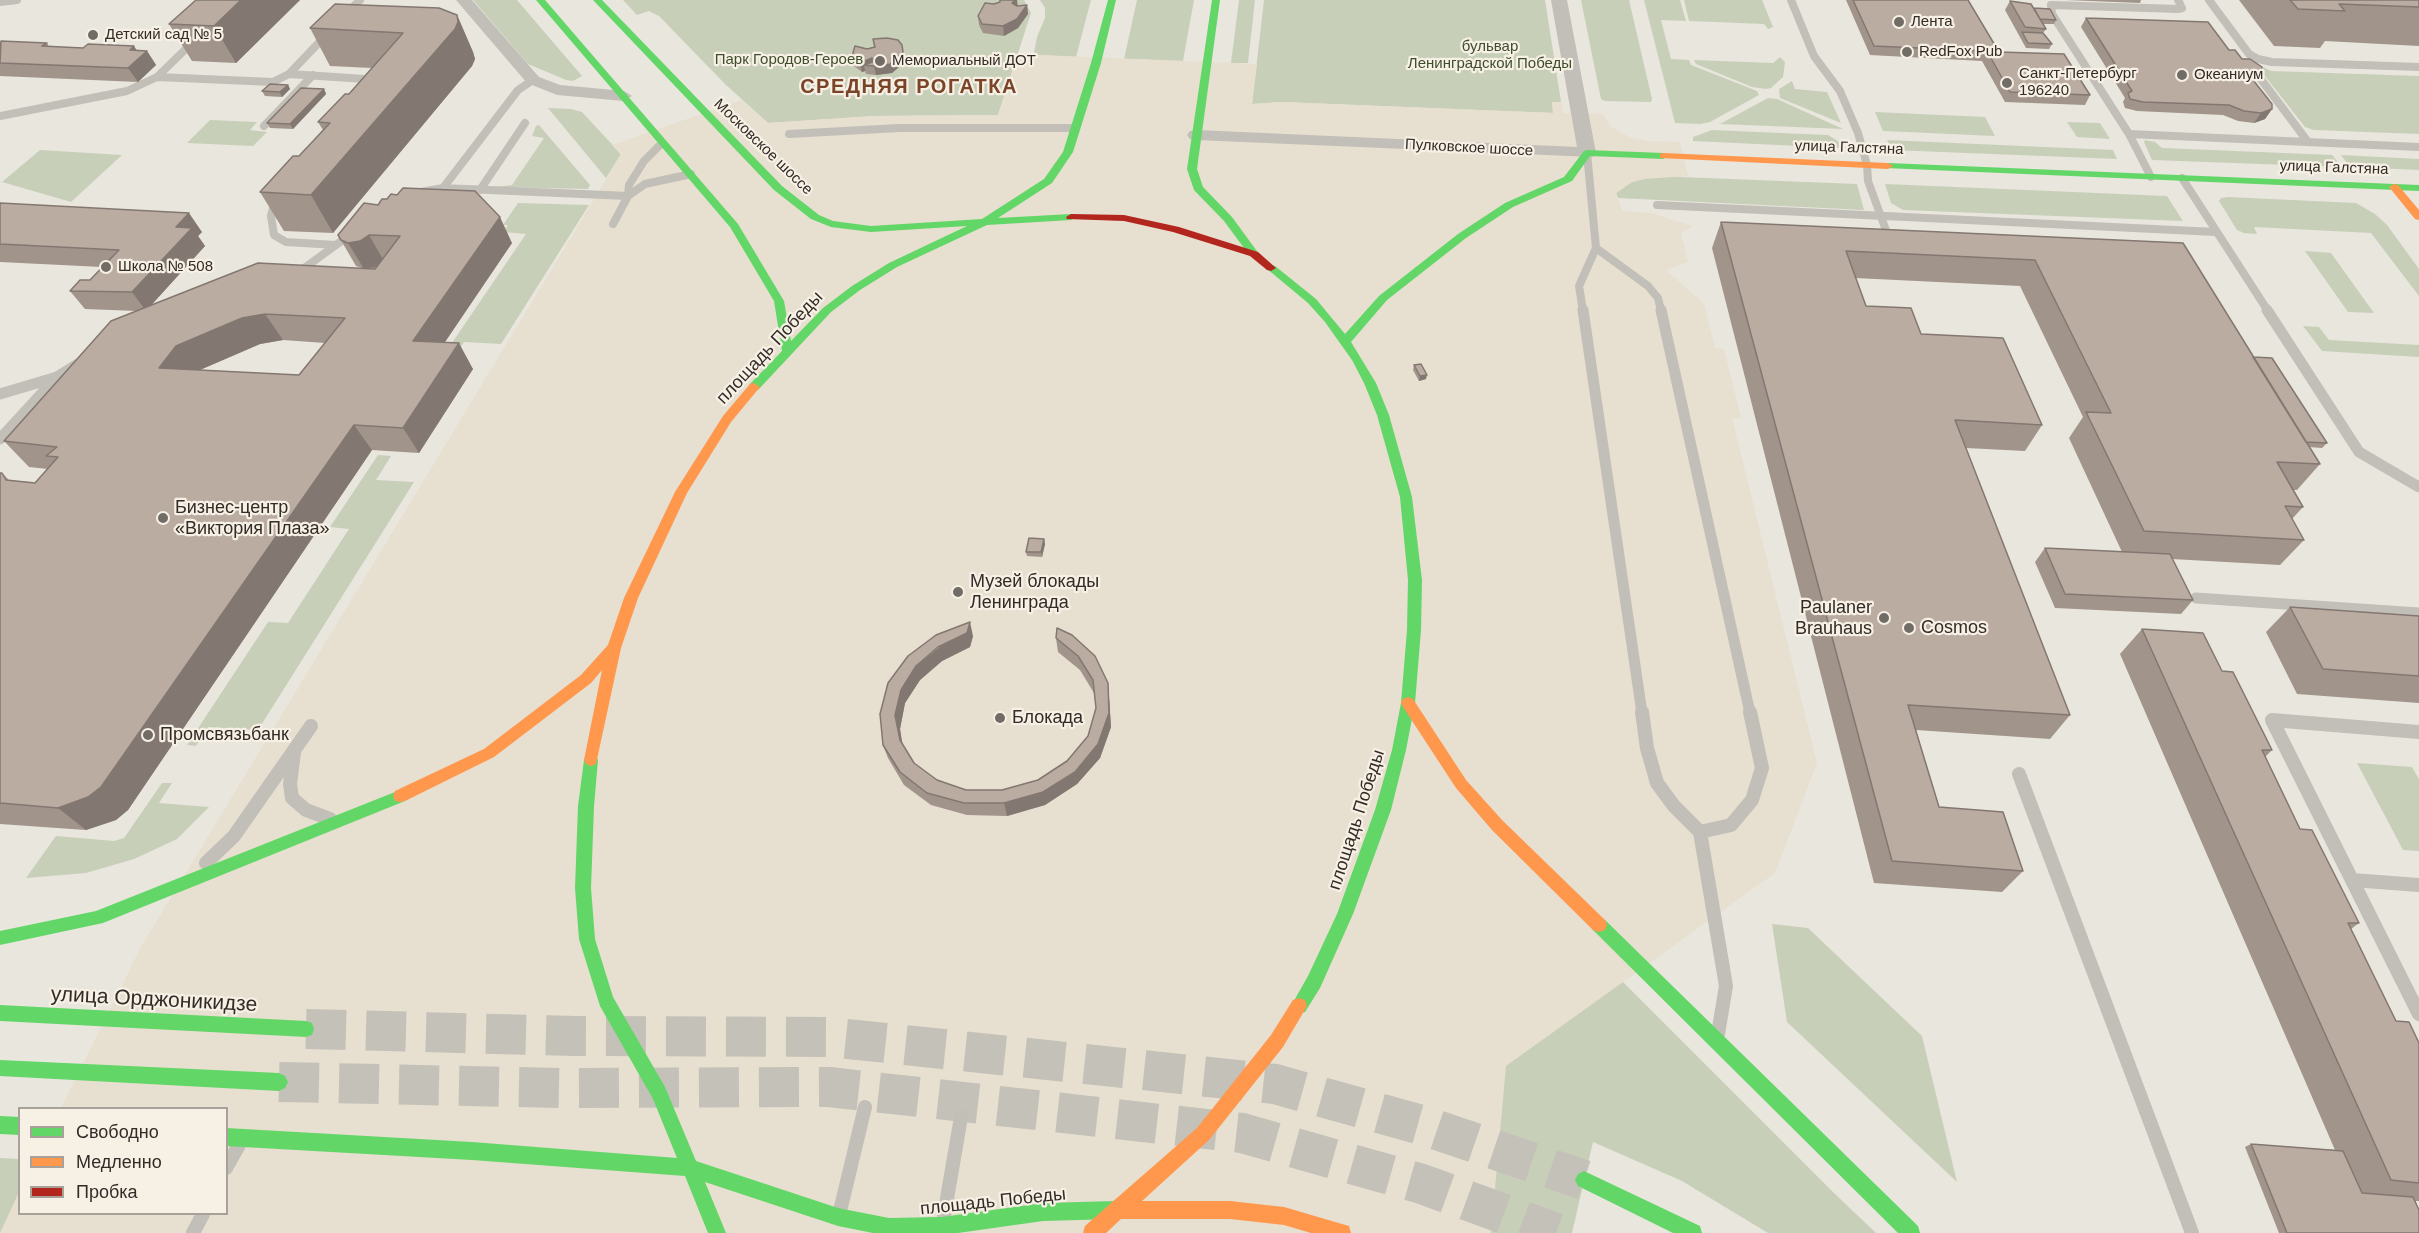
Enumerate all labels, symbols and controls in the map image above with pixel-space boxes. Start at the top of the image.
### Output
place label: Лента [1911,13,1953,31]
marker: Лента [1892,15,1906,29]
place label: Детский сад № 5 [105,26,222,44]
marker: Детский сад № 5 [86,28,100,42]
park label: бульвар Ленинградской Победы [1408,38,1572,73]
place label: RedFox Pub [1919,43,2002,61]
marker: RedFox Pub [1900,45,1914,59]
park label: Парк Городов-Героев [715,51,863,69]
place label: Мемориальный ДОТ [892,52,1036,70]
marker: Мемориальный ДОТ [873,54,887,68]
place label: Санкт-Петербург 196240 [2019,65,2137,100]
place label: Океаниум [2194,66,2263,84]
marker: Океаниум [2175,68,2189,82]
district label: СРЕДНЯЯ РОГАТКА [800,75,1018,99]
marker: Санкт-Петербург 196240 [2000,76,2014,90]
street label: Московское шоссе [710,95,816,199]
street label: Пулковское шоссе [1404,136,1534,160]
street label: улица Галстяна [1794,137,1904,159]
street label: улица Галстяна [2279,157,2389,179]
place label: Школа № 508 [118,258,213,276]
marker: Школа № 508 [99,260,113,274]
street label: площадь Победы [712,287,828,409]
place label: Бизнес-центр «Виктория Плаза» [175,497,330,540]
marker: Бизнес-центр «Виктория Плаза» [156,511,170,525]
place label: Музей блокады Ленинграда [970,571,1099,614]
marker: Музей блокады Ленинграда [951,585,965,599]
place label: Paulaner Brauhaus [1795,597,1872,640]
marker: Paulaner Brauhaus [1877,611,1891,625]
place label: Cosmos [1921,617,1987,639]
marker: Cosmos [1902,621,1916,635]
place label: Блокада [1012,707,1083,729]
marker: Блокада [993,711,1007,725]
place label: Промсвязьбанк [160,724,289,746]
marker: Промсвязьбанк [141,728,155,742]
street label: площадь Победы [1324,747,1390,893]
street label: улица Орджоникидзе [50,982,258,1018]
legend [18,1107,228,1215]
text: Свободно [76,1122,159,1142]
text: Медленно [76,1152,162,1172]
text: Пробка [76,1182,138,1202]
street label: площадь Победы [919,1184,1067,1220]

